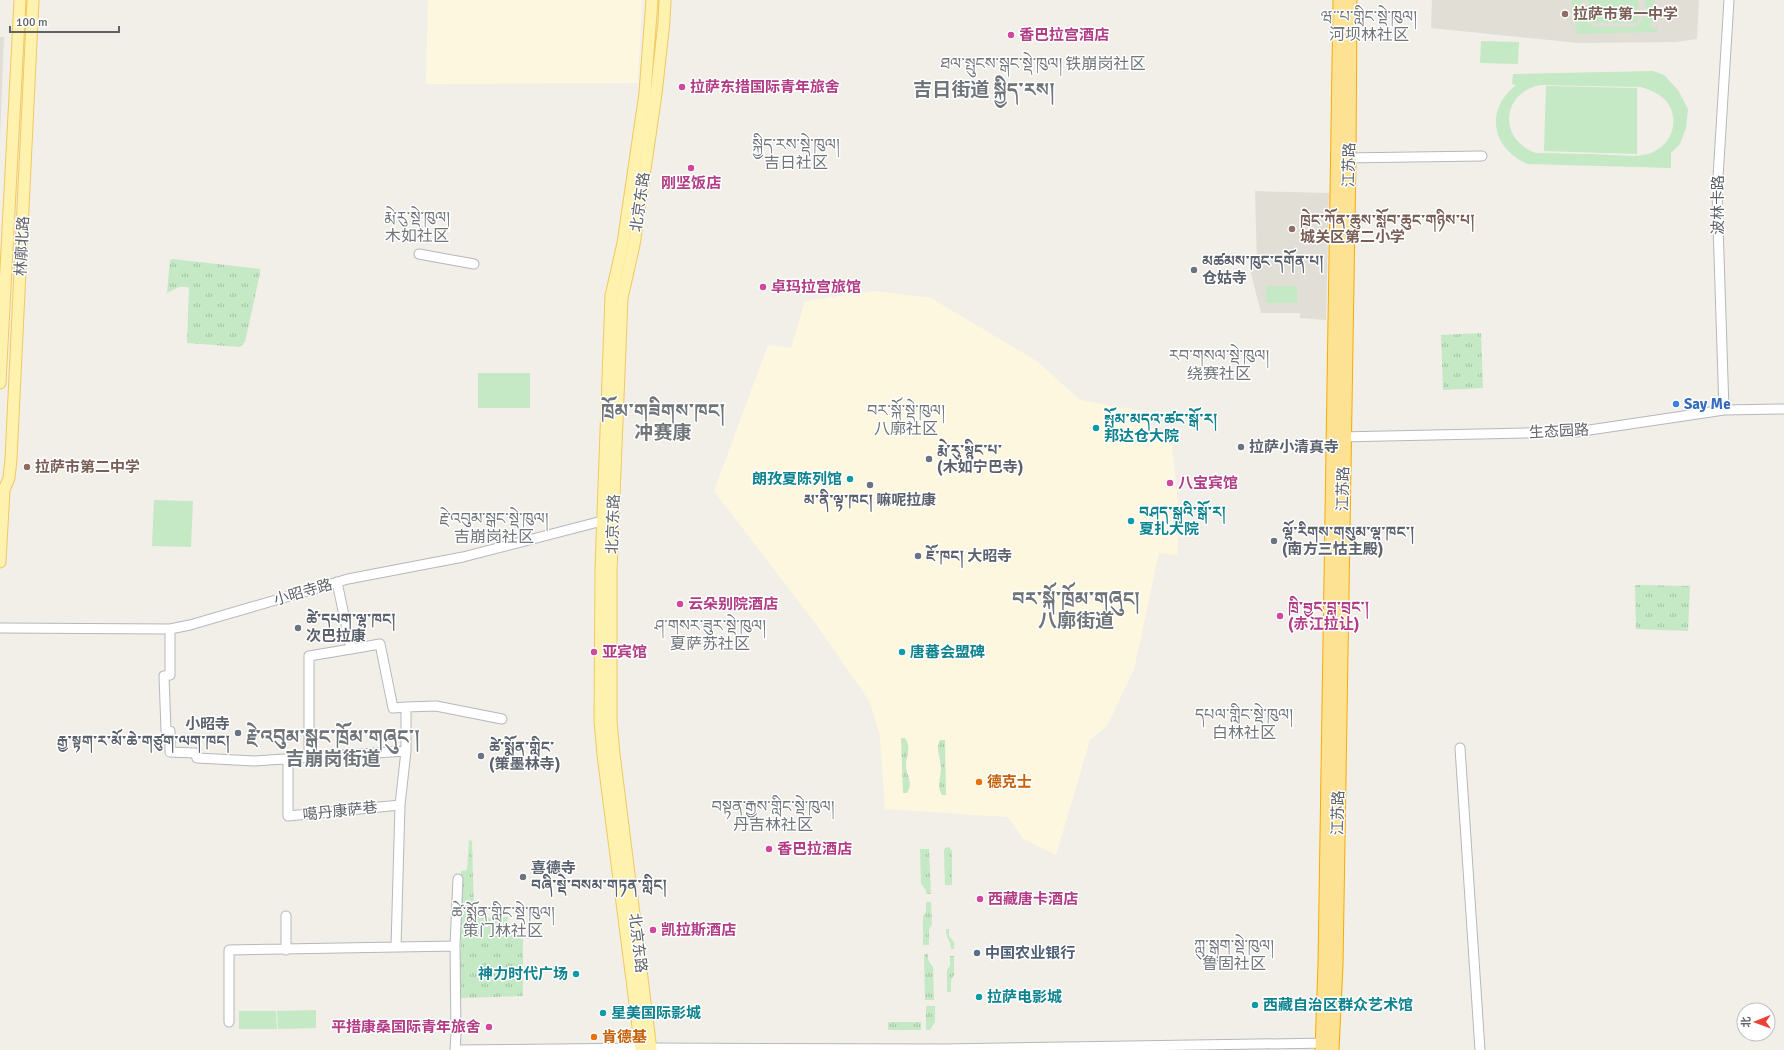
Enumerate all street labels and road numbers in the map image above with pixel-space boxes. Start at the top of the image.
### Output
street label: 江苏路 [1340,142,1358,188]
street label: 北京东路 [627,171,653,233]
street label: 波林卡路 [1709,175,1727,235]
street label: 林廓北路 [11,216,33,276]
street label: 生态园路 [1529,420,1589,442]
street label: 江苏路 [1334,466,1352,512]
street label: 北京东路 [603,494,623,554]
street label: 小昭寺路 [272,575,334,609]
street label: 江苏路 [1329,790,1347,836]
street label: 噶丹康萨巷 [302,798,378,824]
street label: 北京东路 [625,912,651,974]

